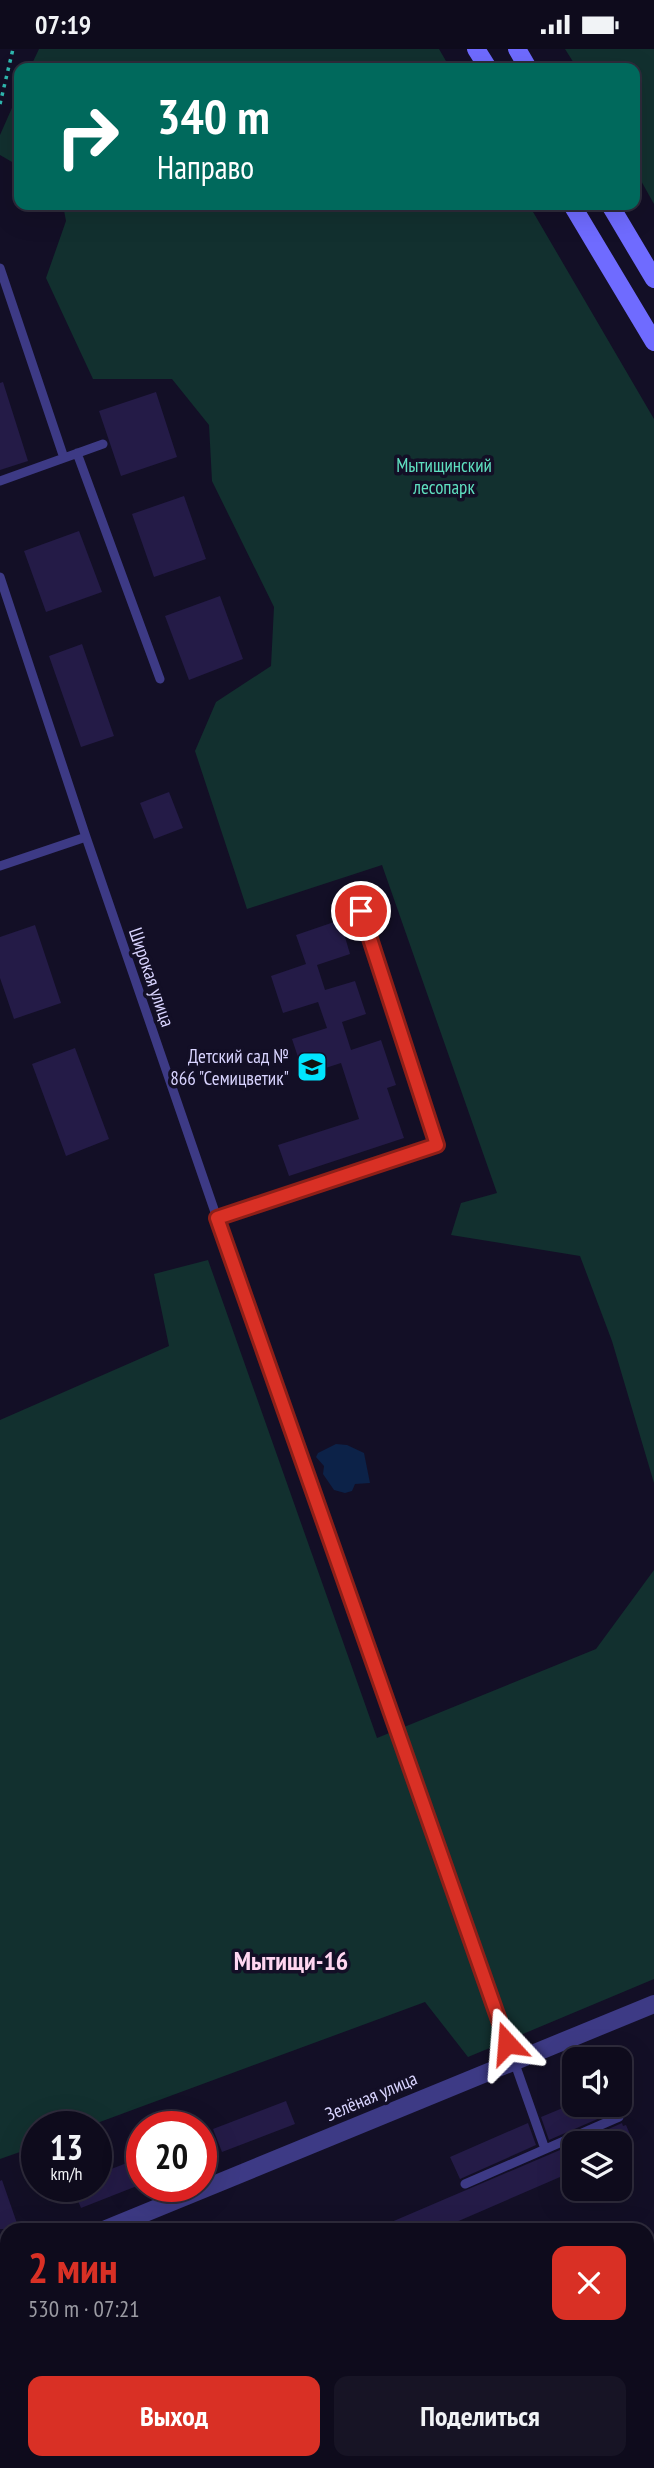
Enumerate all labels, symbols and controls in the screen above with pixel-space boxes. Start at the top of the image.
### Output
text: 07:19 [35,8,91,41]
text: 340 m [157,84,270,148]
icon: right [42,91,133,182]
text: Направо [157,146,254,188]
park label: Мытищинский лесопарк [396,453,492,499]
pin [331,881,391,941]
icon: arrive [342,892,380,930]
street label: Широкая улица [124,924,180,1030]
place label: Детский сад № 866 "Семицветик" [170,1044,289,1090]
school or university icon: Детский сад № 866 "Семицветик" [295,1050,329,1084]
district label: Мытищи-16 [234,1944,348,1977]
position arrow [470,2006,544,2080]
map controls [562,2047,632,2201]
button: sound [562,2047,632,2117]
street label: Зелёная улица [321,2066,421,2126]
speed limit sign: 20 [126,2111,217,2202]
text: 13 [50,2124,83,2170]
button: layers [562,2131,632,2201]
text: km/h [51,2162,82,2185]
text: 2 мин [28,2240,118,2295]
button: close [552,2246,626,2320]
text: 530 m · 07:21 [28,2294,140,2323]
button: Выход [28,2376,320,2456]
button: Поделиться [334,2376,626,2456]

